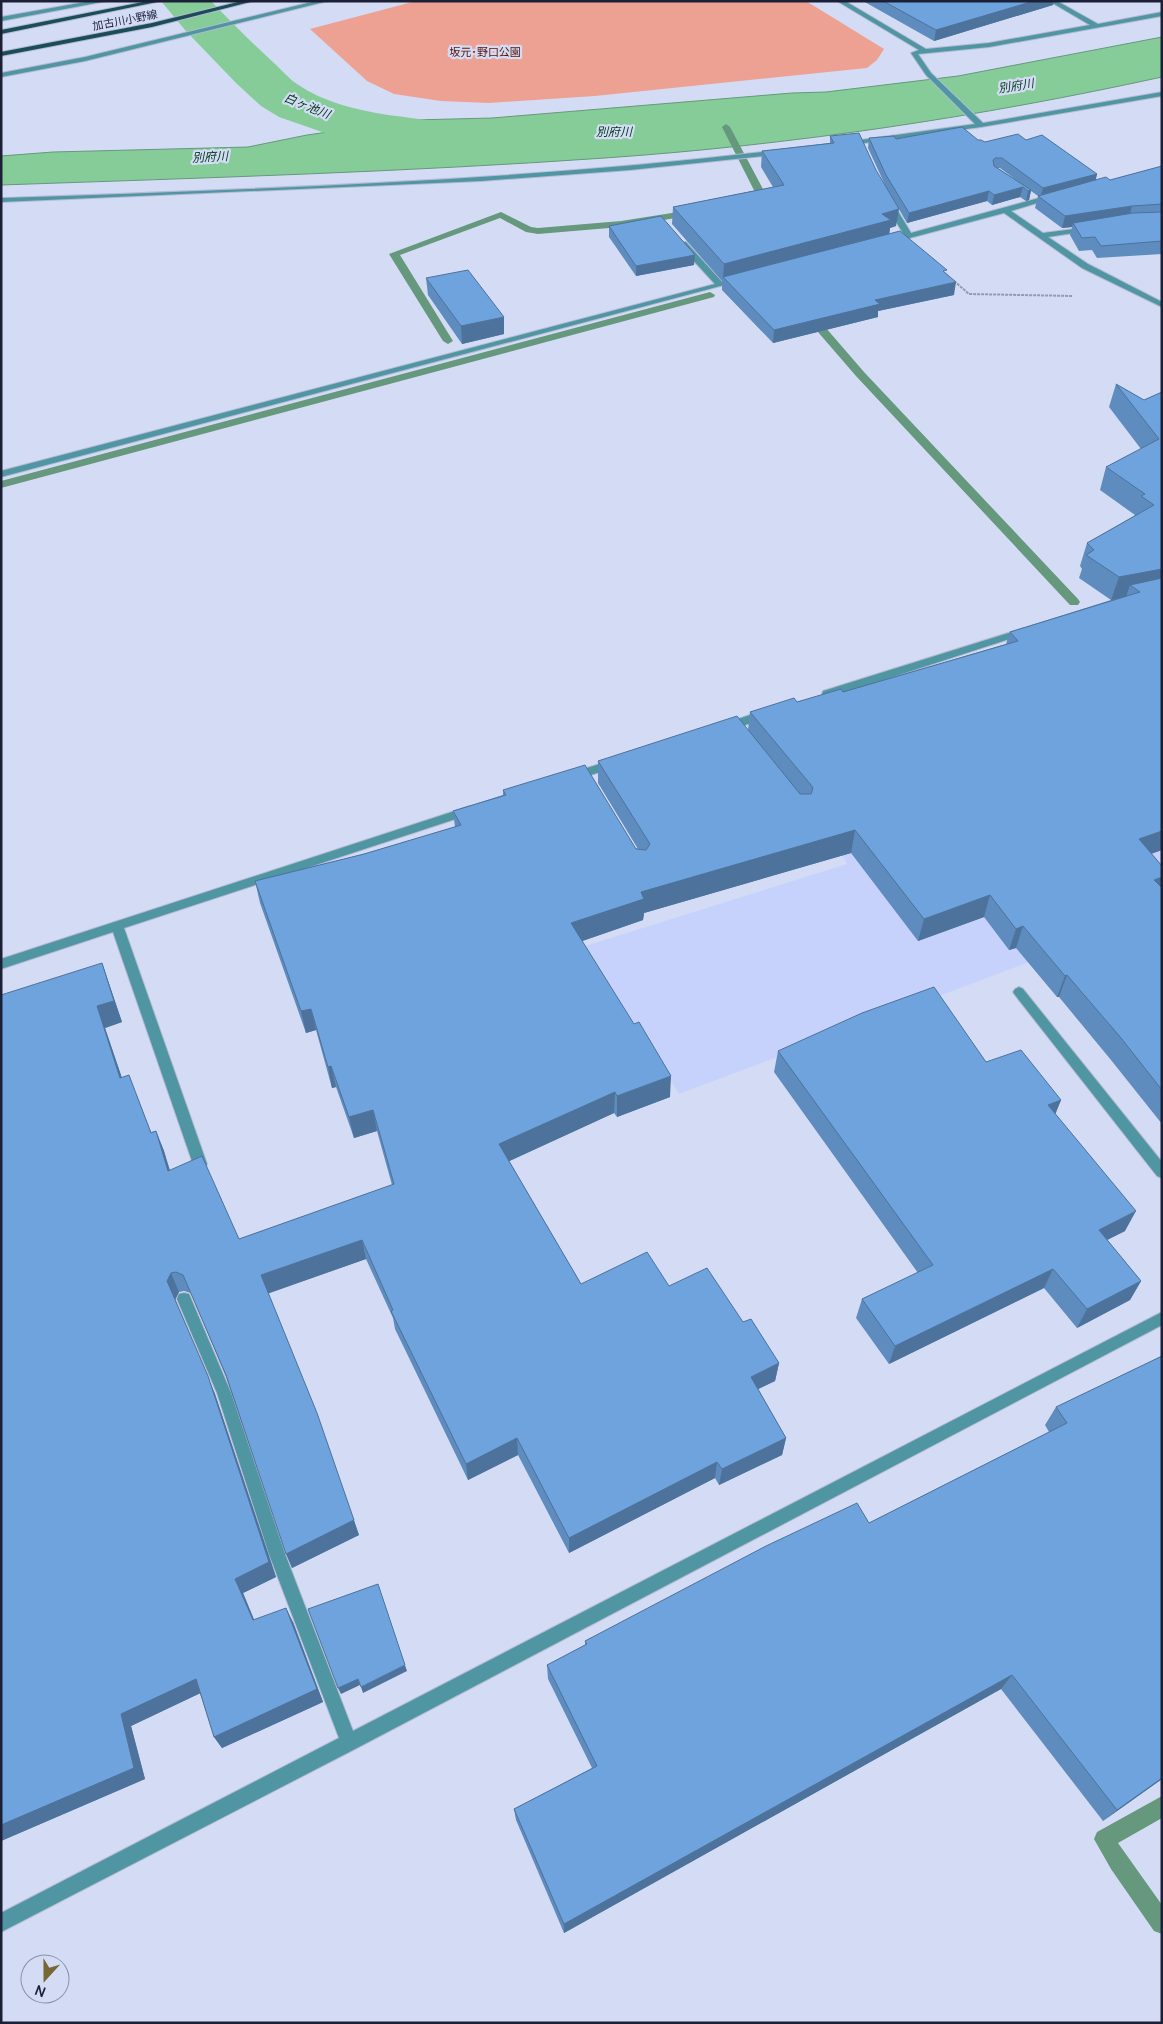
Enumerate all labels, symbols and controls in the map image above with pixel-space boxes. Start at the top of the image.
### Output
street label: 加古川小野線 [91,6,159,33]
park label: 坂元･野口公園 [449,44,521,59]
water label: 別府川 [997,74,1037,97]
water label: 白ヶ池川 [282,89,334,123]
water label: 別府川 [596,123,634,140]
water label: 別府川 [192,147,230,166]
north arrow [20,1954,70,2004]
text: N [32,1981,48,2002]

